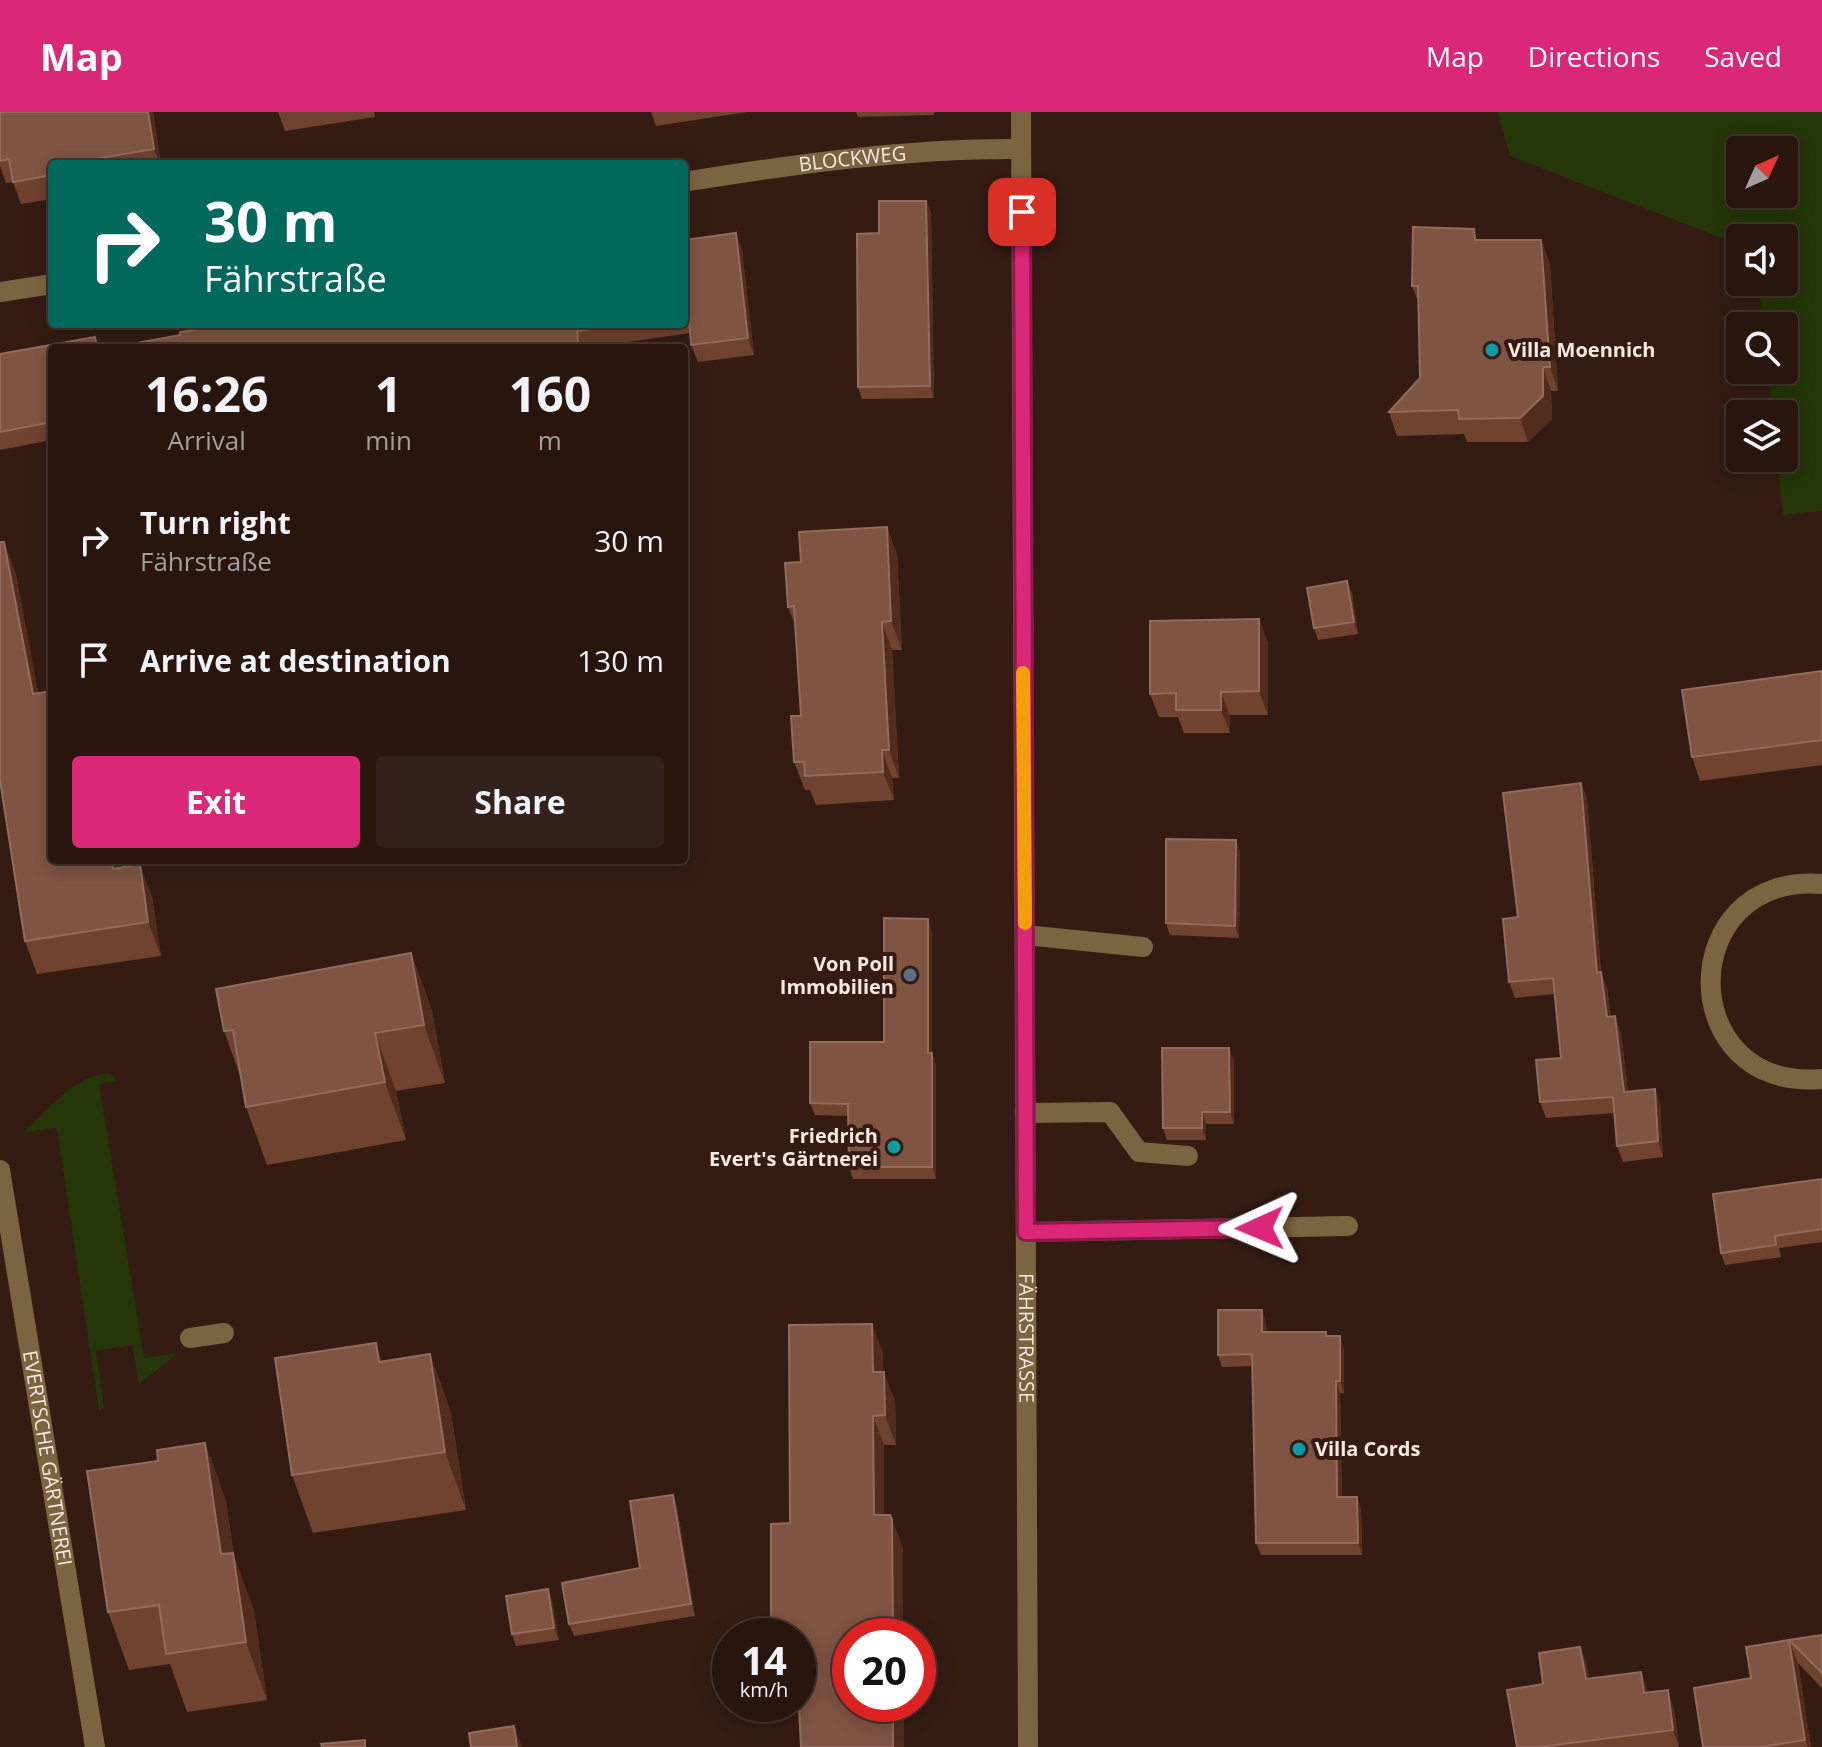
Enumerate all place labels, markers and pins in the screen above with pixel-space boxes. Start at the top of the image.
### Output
pin [988,178,1056,246]
place label: Villa Moennich [1508,336,1655,363]
marker: Villa Moennich [1483,341,1501,359]
place label: Von Poll Immobilien [780,950,894,1000]
marker: Von Poll Immobilien [901,966,919,984]
place label: Friedrich Evert's Gärtnerei [709,1122,878,1172]
marker: Friedrich Evert's Gärtnerei [885,1138,903,1156]
place label: Villa Cords [1315,1435,1420,1462]
marker: Villa Cords [1290,1440,1308,1458]

